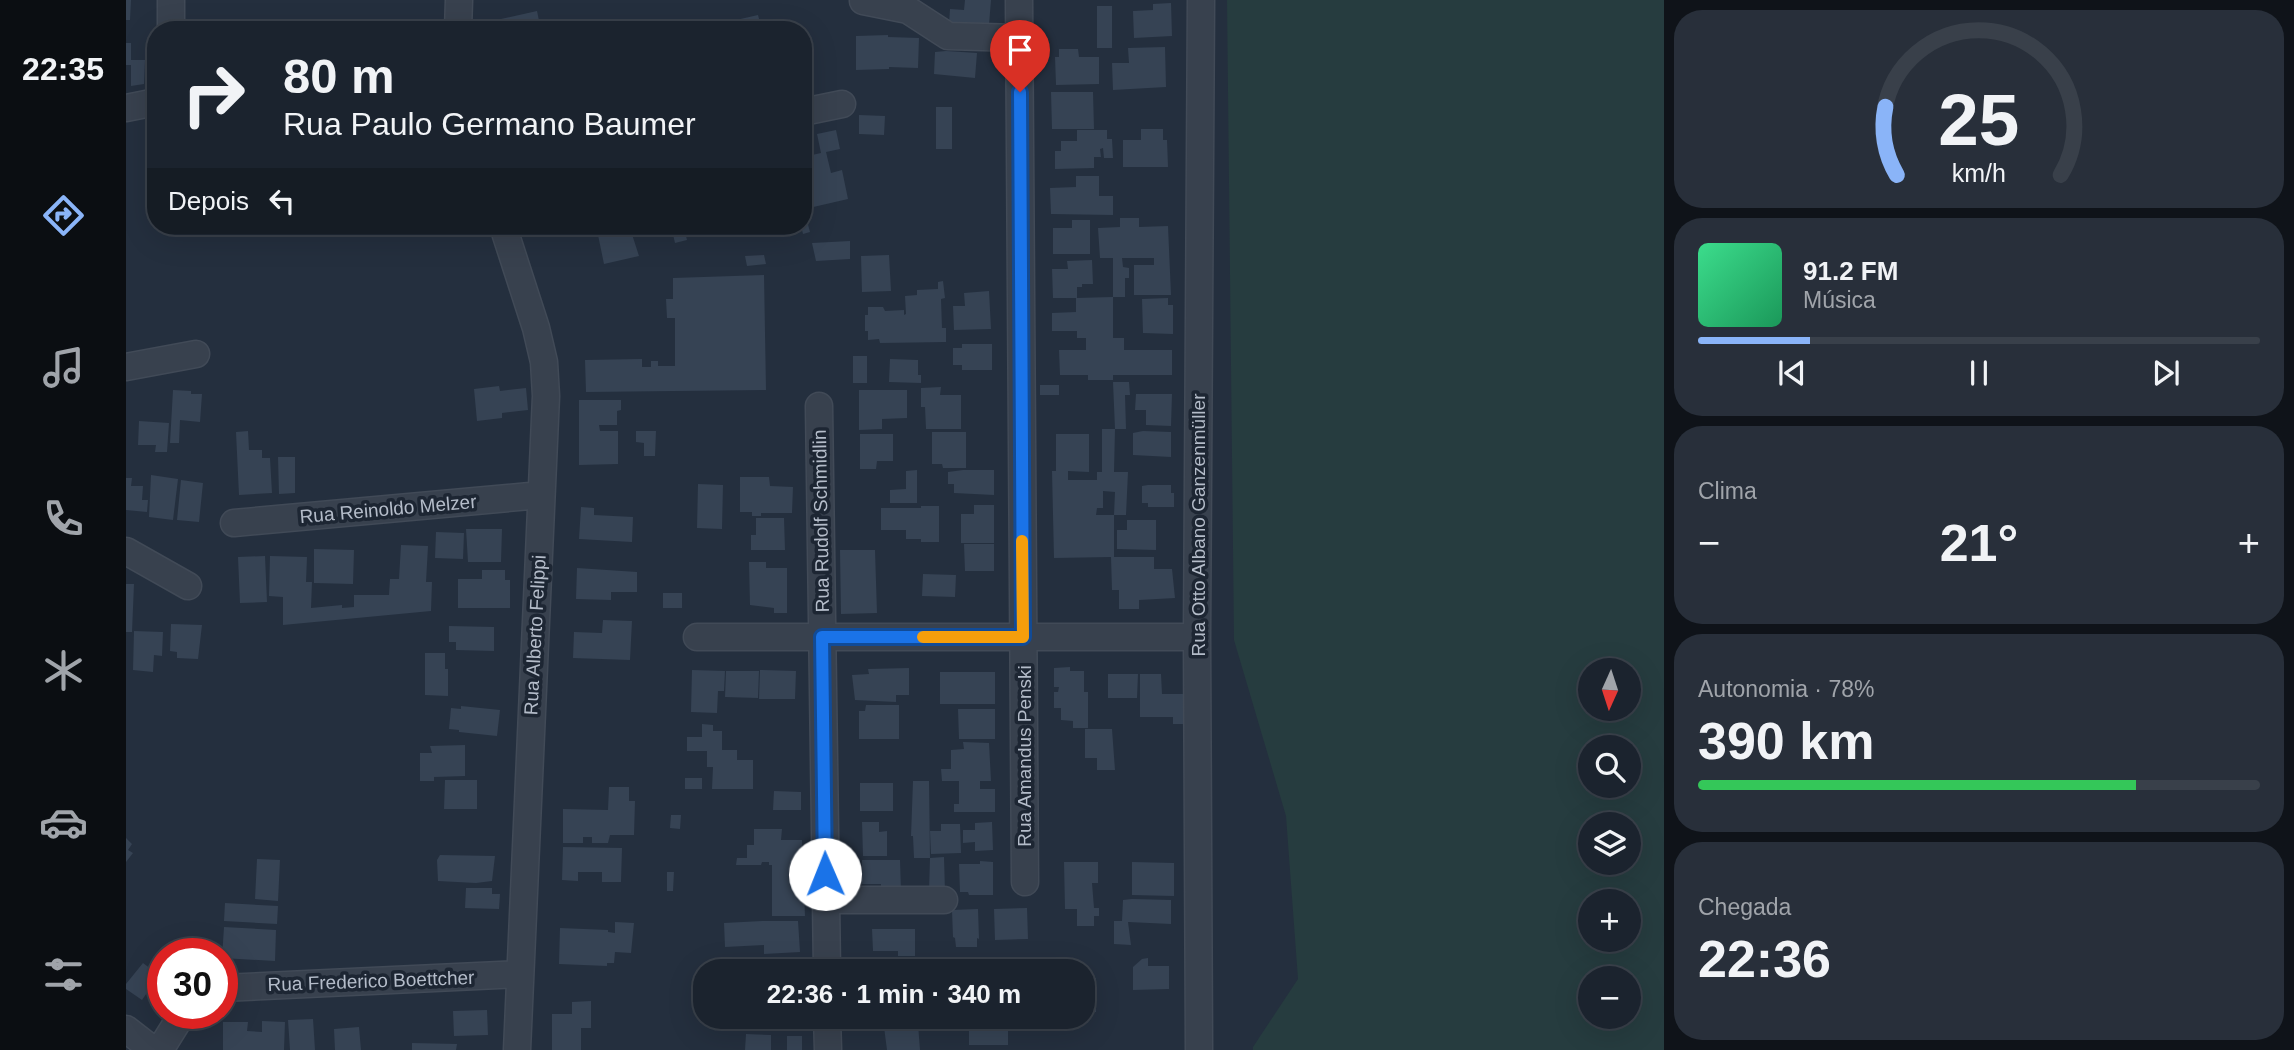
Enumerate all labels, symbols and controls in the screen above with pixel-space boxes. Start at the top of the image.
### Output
pin [990,20,1050,92]
icon: arrive [1001,31,1039,69]
icon: right [168,49,259,140]
text: 80 m [283,49,395,103]
text: 22:35 [22,51,104,87]
text: 25 [1939,79,2019,160]
text: Rua Paulo Germano Baumer [283,106,696,142]
text: km/h [1952,159,2006,187]
icon: left [263,182,301,220]
text: Depois [168,186,249,216]
icon: directions [39,191,88,240]
text: 91.2 FM [1803,256,1898,286]
text: Música [1803,287,1876,313]
icon: music [39,343,88,392]
icon: previous [1773,354,1811,392]
icon: pause [1960,354,1998,392]
icon: next [2147,354,2185,392]
street label: Rua Otto Albano Ganzenmüller [1188,393,1209,657]
street label: Rua Rudolf Schmidlin [809,429,833,613]
text: Clima [1698,478,1757,504]
street label: Rua Reinoldo Melzer [299,491,478,527]
icon: phone [39,494,88,543]
text: 21° [1940,514,2018,572]
text: − [1698,522,1720,564]
text: + [2238,522,2260,564]
street label: Rua Alberto Felippi [520,554,550,716]
icon: climate [39,646,88,695]
north arrow [1578,658,1642,721]
map controls [1578,658,1641,1029]
street label: Rua Amandus Penski [1014,665,1035,847]
text: Autonomia · 78% [1698,676,1874,702]
text: 390 km [1698,712,1874,770]
button: search [1578,735,1641,798]
icon: car [39,798,88,847]
button: layers [1578,812,1641,875]
position arrow [788,837,862,911]
button: + [1578,889,1641,952]
text: Chegada [1698,894,1791,920]
text: 22:36 [1698,930,1831,988]
speed limit sign: 30 [147,938,238,1029]
icon: filters [39,950,88,999]
button: − [1578,966,1641,1029]
street label: Rua Frederico Boettcher [267,967,475,995]
text: 22:36 · 1 min · 340 m [767,979,1021,1009]

